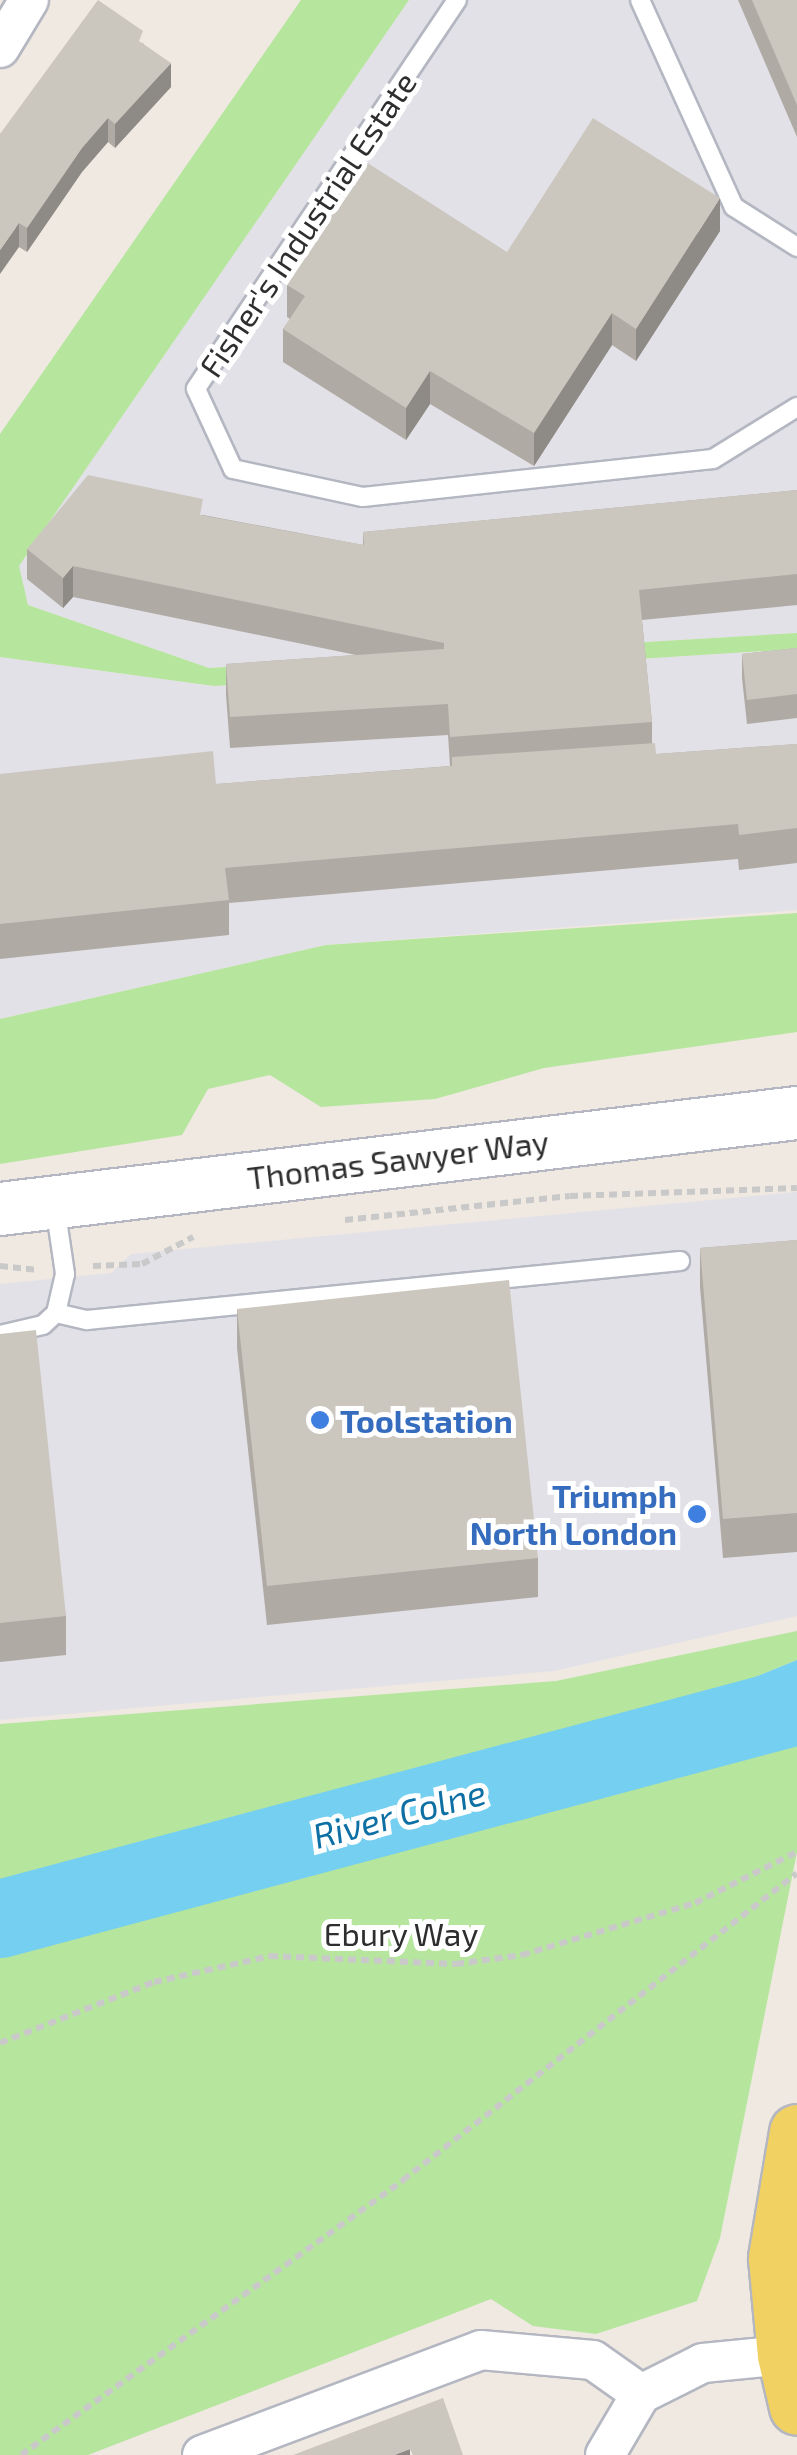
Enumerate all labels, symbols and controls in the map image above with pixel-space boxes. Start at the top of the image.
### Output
street label: Fisher's Industrial Estate [190,64,424,384]
street label: Thomas Sawyer Way [245,1121,551,1197]
place label: Toolstation [340,1401,513,1439]
marker: Toolstation [309,1409,331,1431]
place label: Triumph North London [470,1477,677,1552]
marker: Triumph North London [686,1503,708,1525]
water label: River Colne [308,1770,490,1856]
street label: Ebury Way [323,1914,479,1952]

